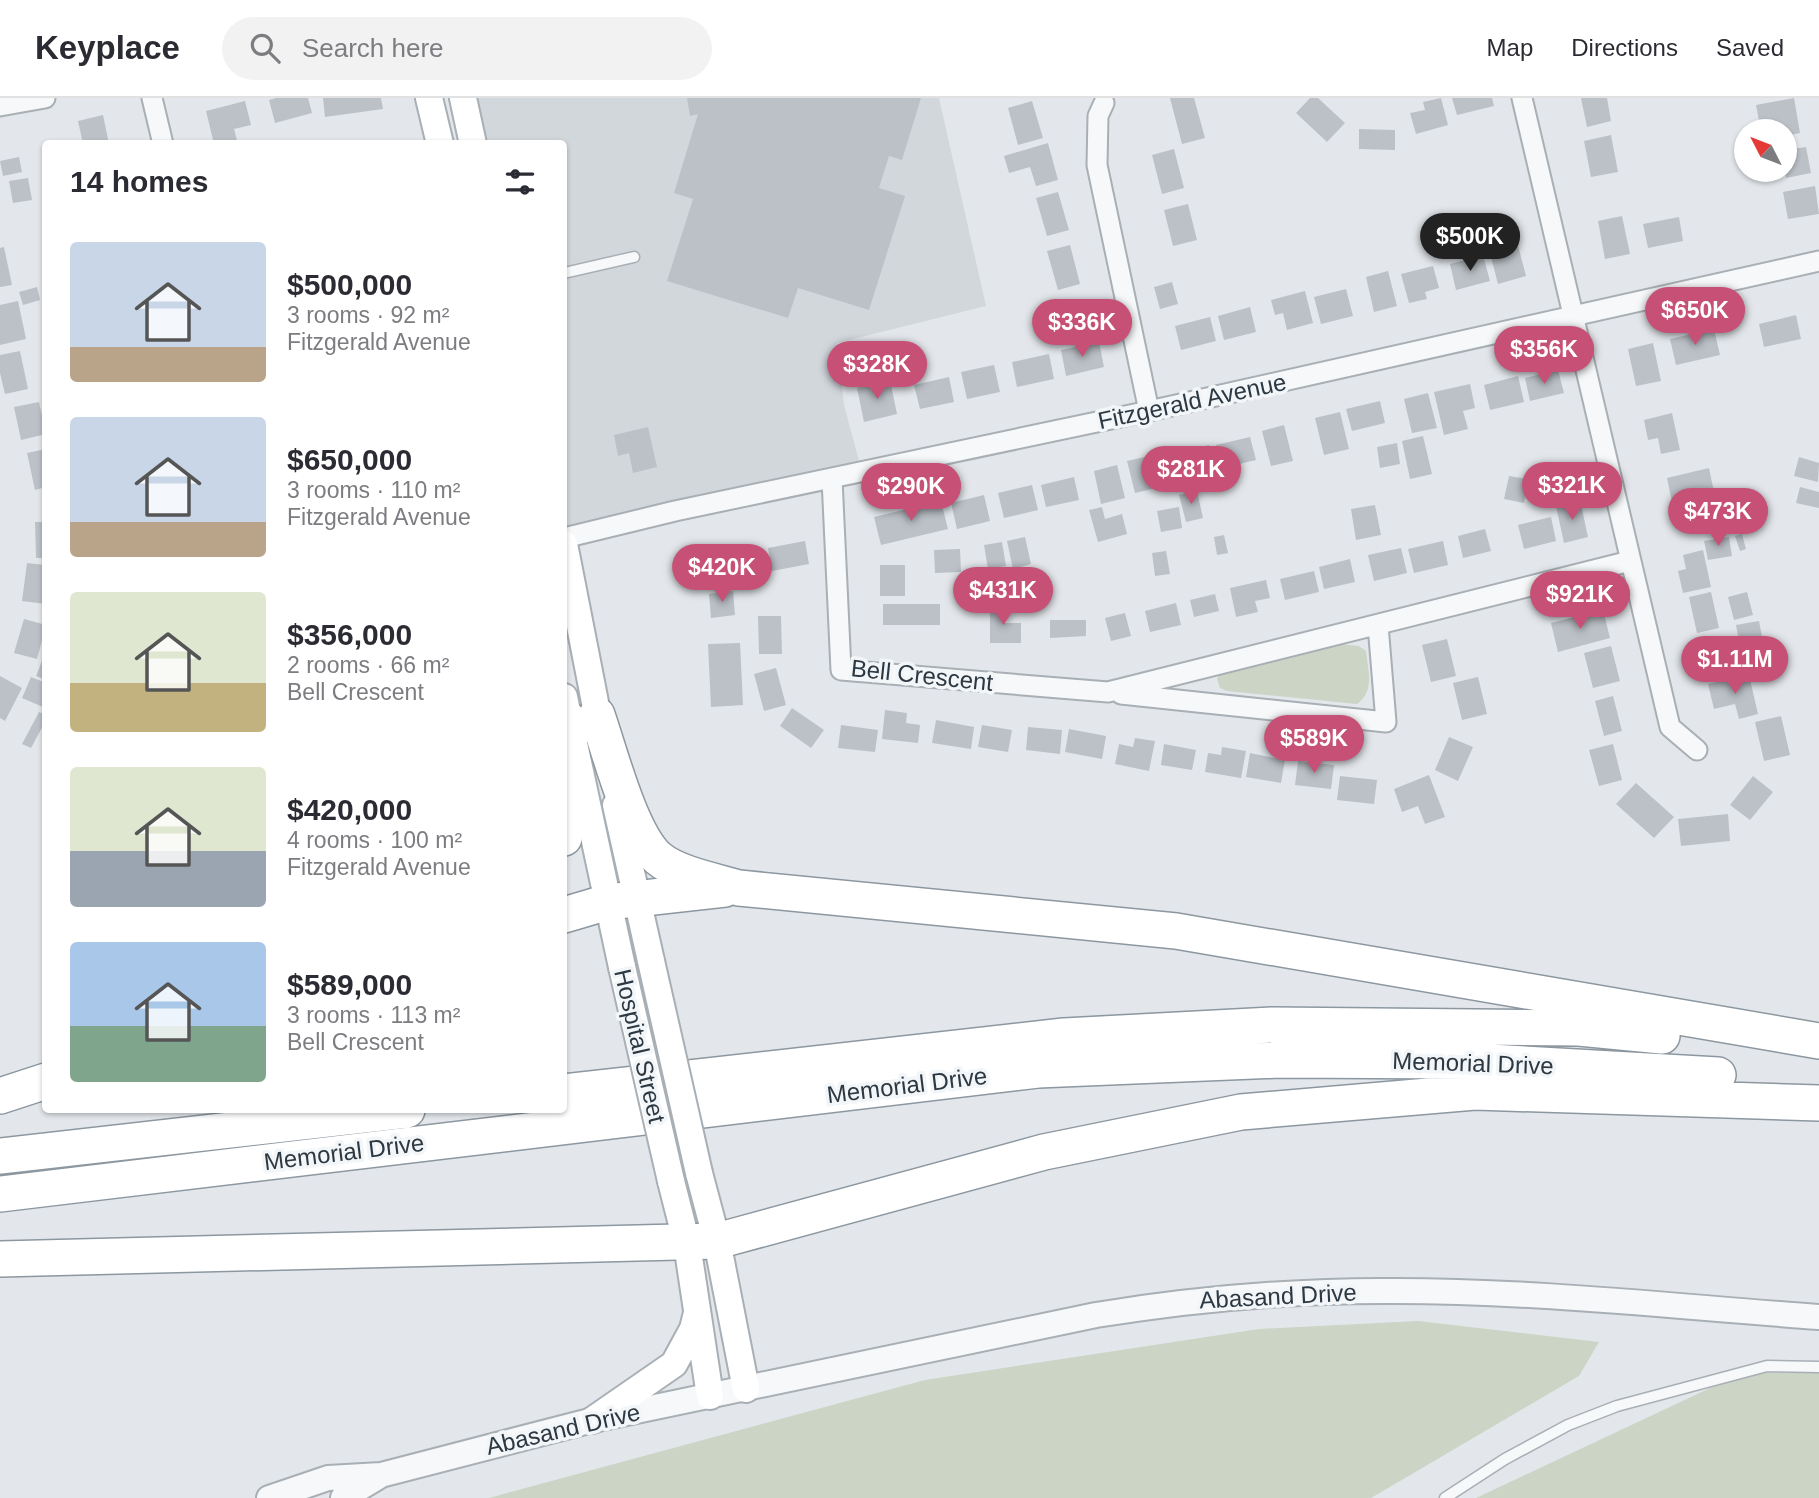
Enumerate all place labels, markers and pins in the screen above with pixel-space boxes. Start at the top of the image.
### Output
pin: $500K [1421,214,1519,273]
pin: $650K [1646,288,1744,347]
pin: $336K [1033,300,1131,359]
pin: $356K [1495,327,1593,386]
pin: $328K [828,342,926,401]
pin: $281K [1142,446,1240,506]
pin: $321K [1523,462,1621,522]
pin: $290K [862,464,960,523]
pin: $473K [1669,489,1767,548]
pin: $420K [673,545,771,604]
pin: $431K [954,568,1052,627]
pin: $921K [1531,572,1629,631]
pin: $1.11M [1678,636,1792,696]
pin: $589K [1265,716,1363,775]

